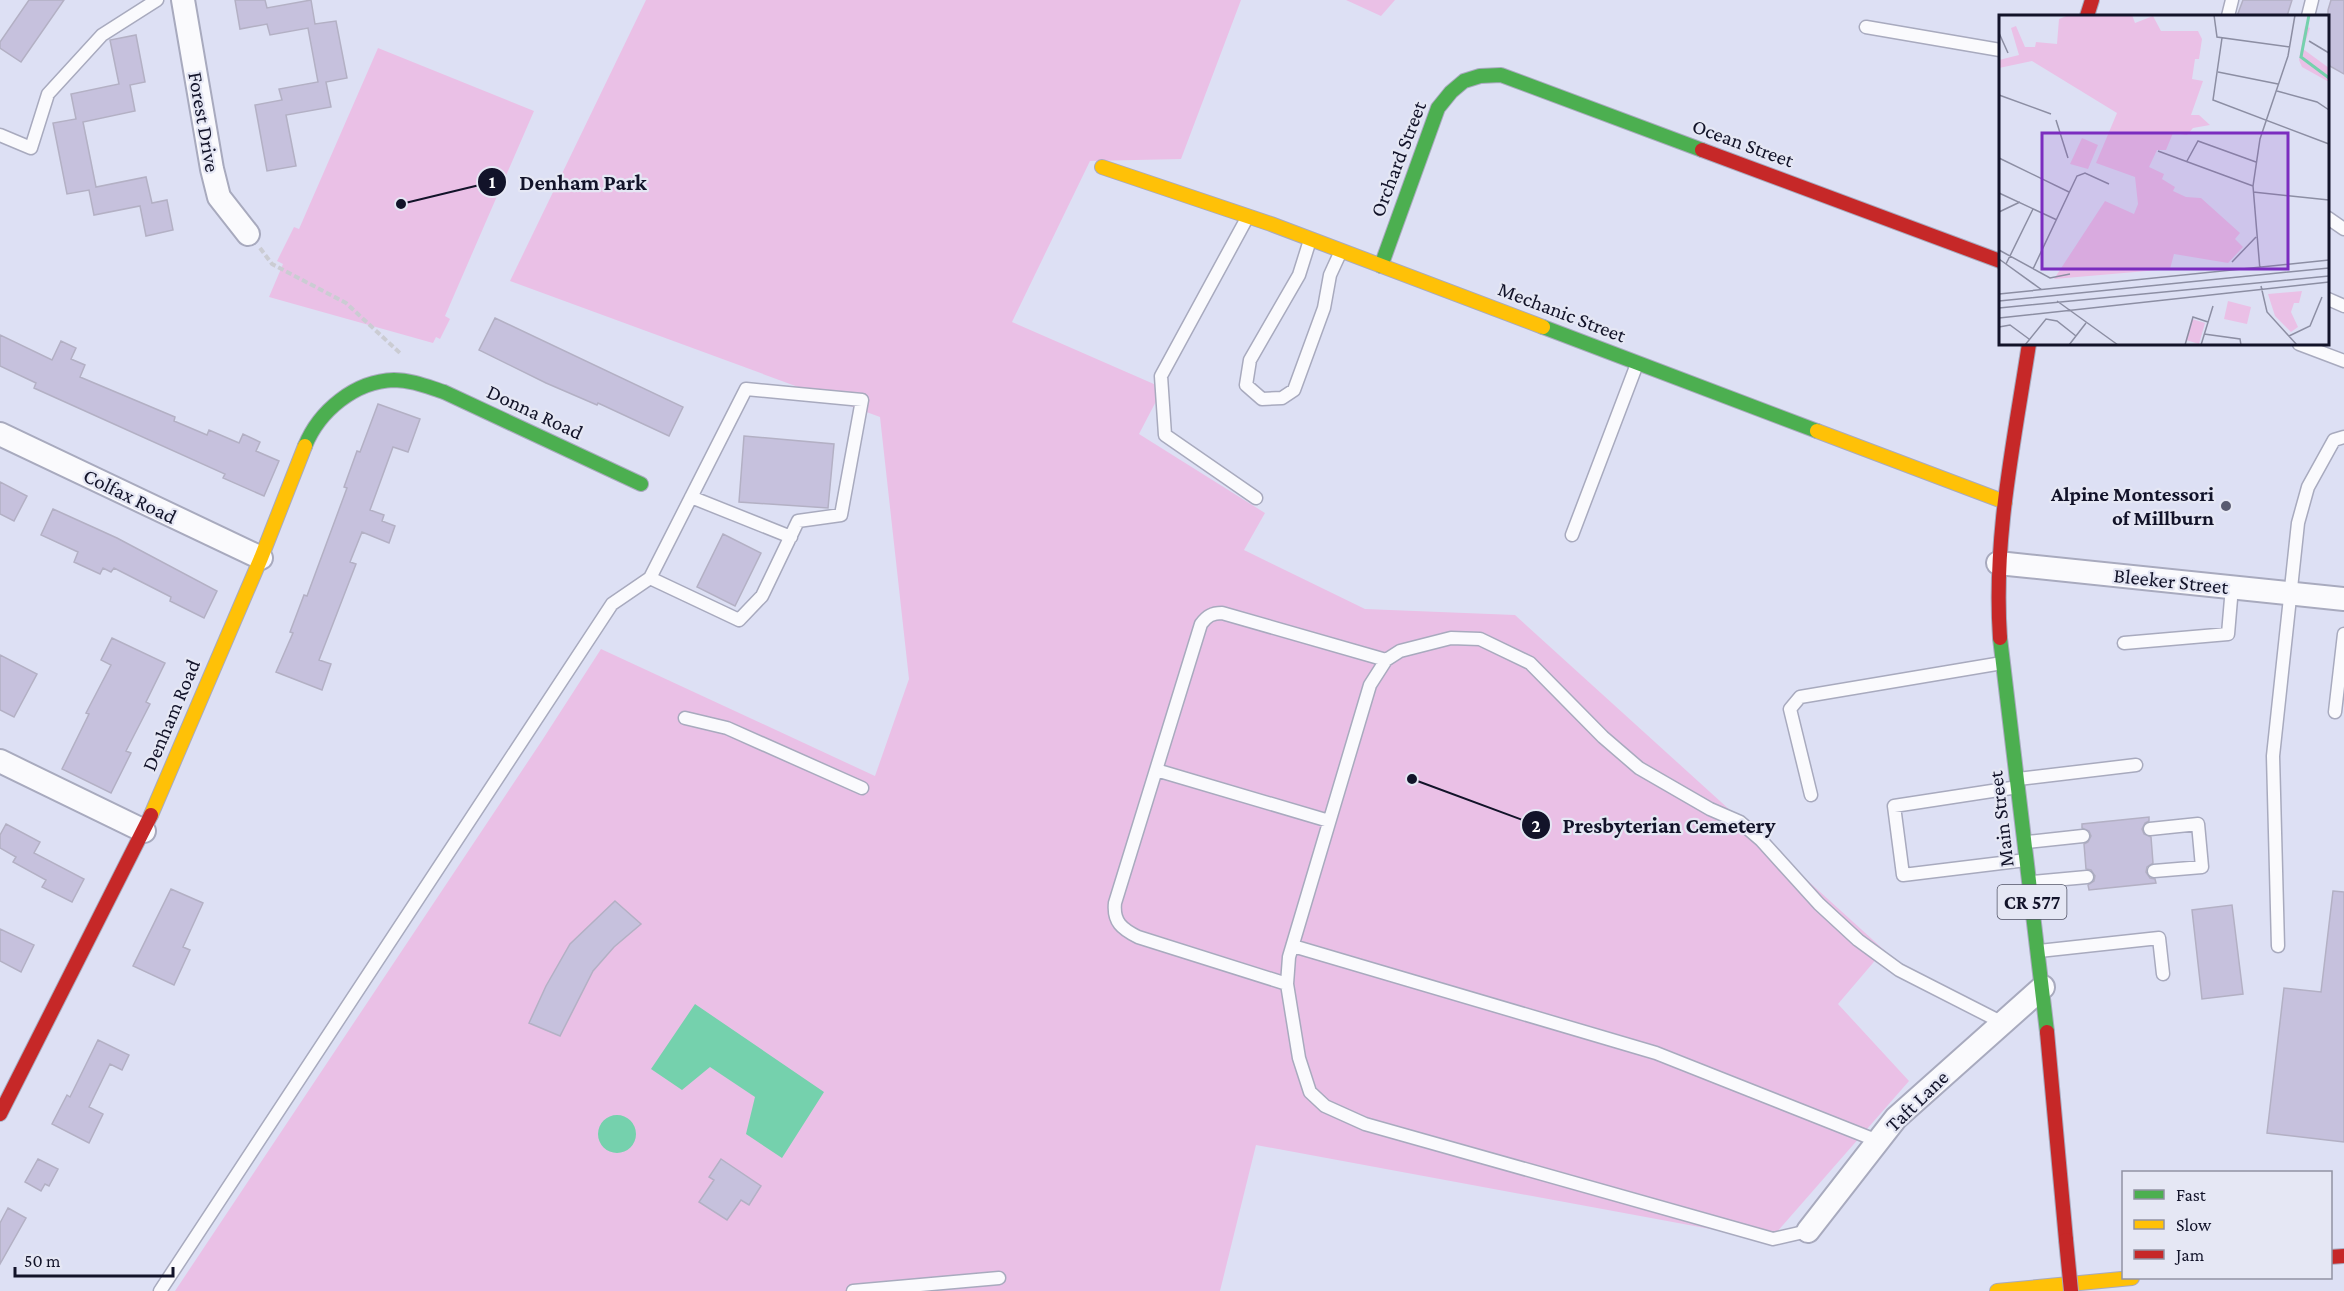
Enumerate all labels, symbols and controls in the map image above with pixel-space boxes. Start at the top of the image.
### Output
inset map [1999,15,2329,345]
street label: Forest Drive [183,70,225,174]
street label: Orchard Street [1365,97,1431,220]
street label: Ocean Street [1689,114,1798,173]
callout: Denham Park [477,162,659,202]
text: Denham Park [519,170,648,195]
text: 1 [489,172,496,192]
street label: Mechanic Street [1495,277,1630,348]
street label: Donna Road [483,379,587,445]
street label: Colfax Road [80,463,180,529]
place label: Alpine Montessori of Millburn [2050,482,2214,530]
marker: Alpine Montessori of Millburn [2219,499,2233,513]
street label: Bleeker Street [2112,563,2231,599]
street label: Denham Road [137,656,205,774]
street label: Main Street [1983,768,2019,869]
callout: Presbyterian Cemetery [1521,805,1788,845]
text: Presbyterian Cemetery [1563,813,1776,838]
text: 2 [1531,816,1541,836]
road number: CR 577 [1998,885,2066,919]
street label: Taft Lane [1881,1065,1953,1137]
legend [2122,1171,2332,1279]
text: Fast [2176,1185,2207,1205]
text: Slow [2176,1215,2212,1235]
scale bar [15,1240,172,1278]
text: Jam [2174,1245,2205,1265]
text: 50 m [24,1251,61,1271]

